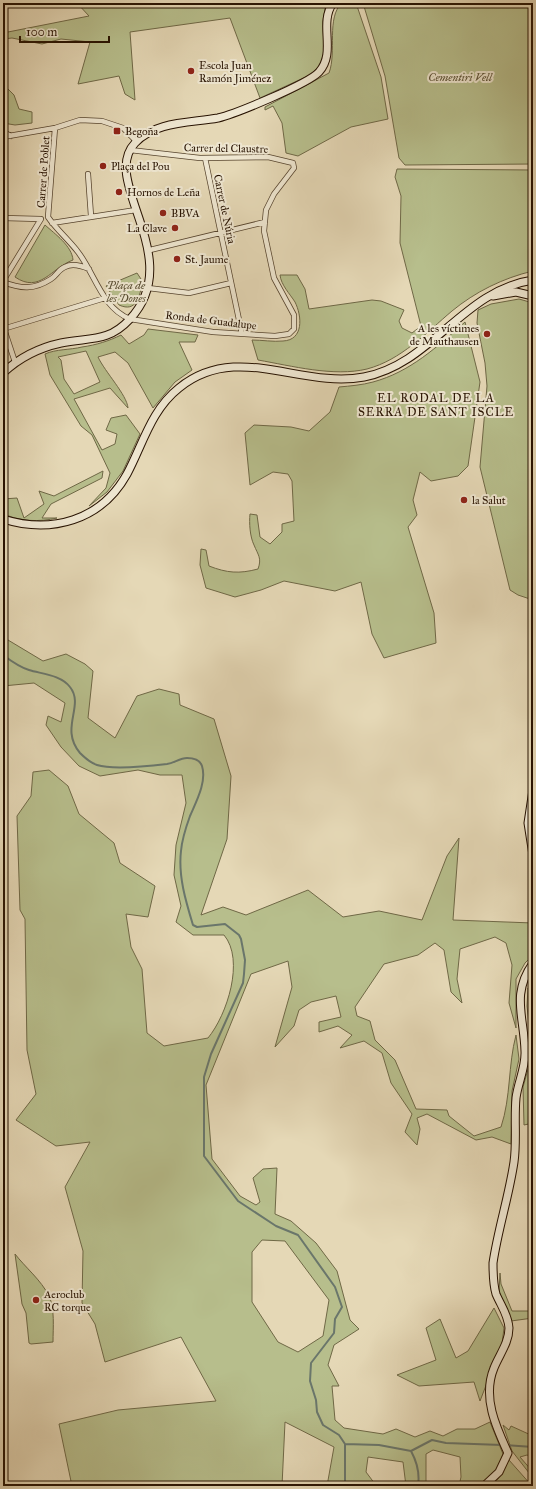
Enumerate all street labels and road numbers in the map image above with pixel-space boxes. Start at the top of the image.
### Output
street label: Carrer de Poblet [34,135,53,209]
street label: Carrer del Claustre [184,141,269,156]
street label: Carrer de Núria [211,173,238,245]
street label: Ronda de Guadalupe [165,308,258,333]

